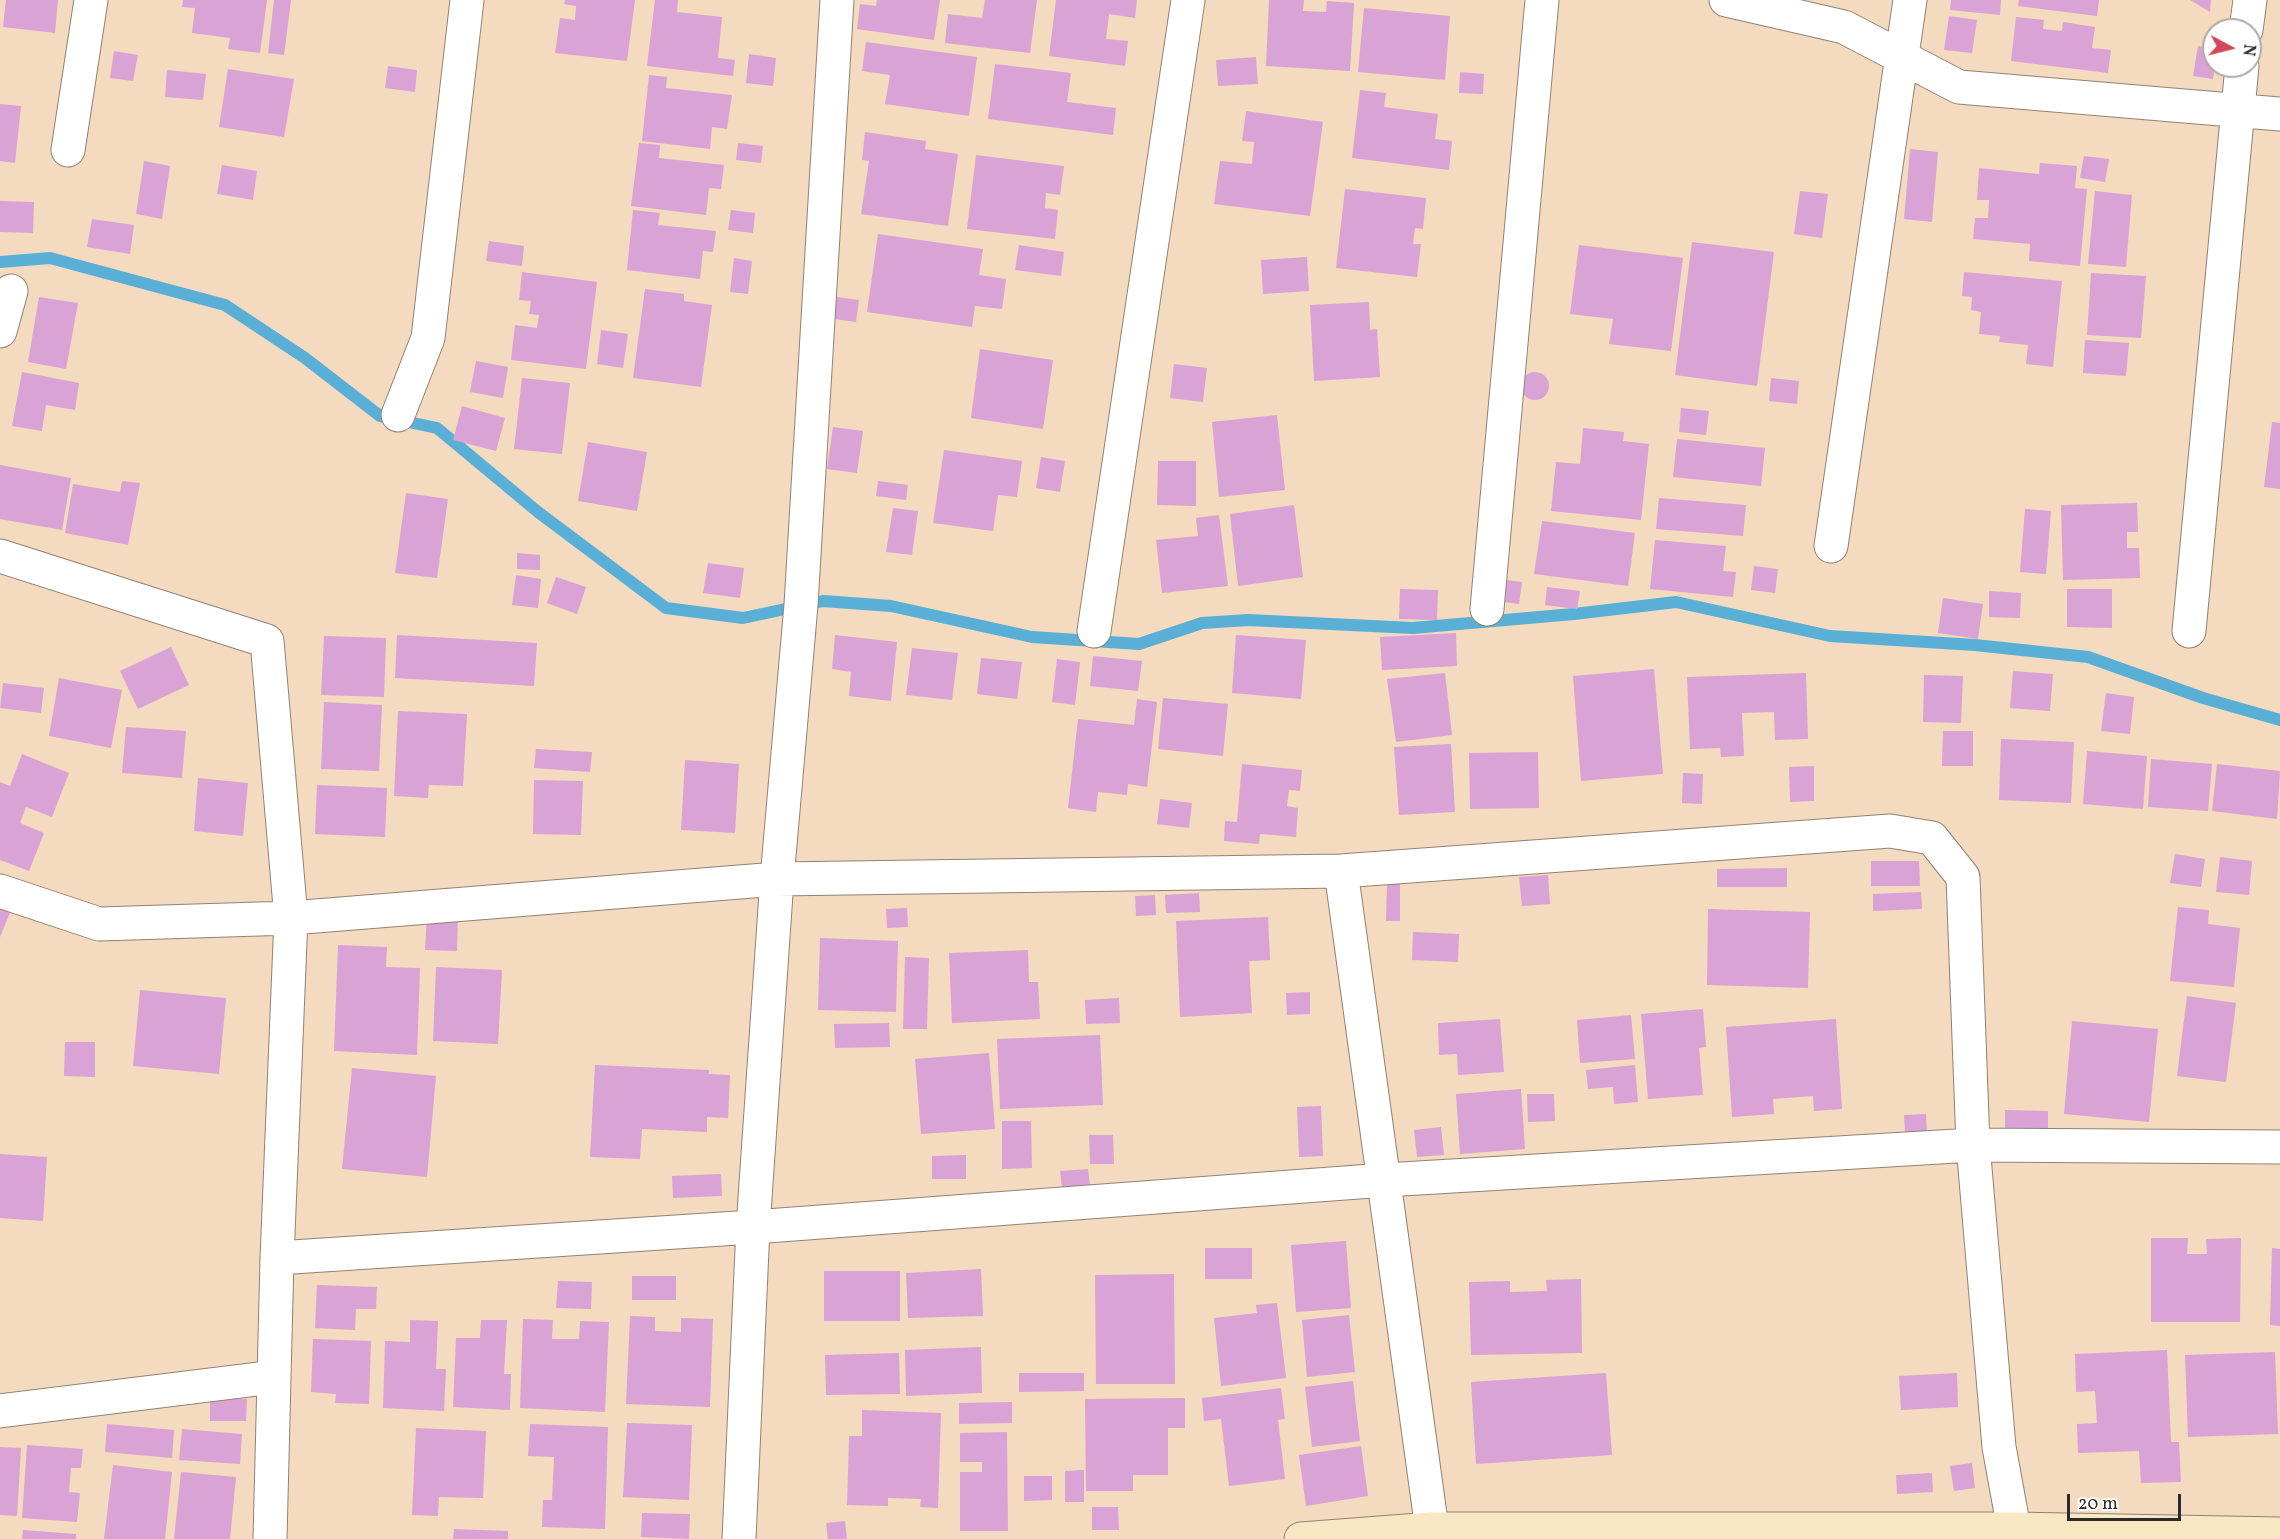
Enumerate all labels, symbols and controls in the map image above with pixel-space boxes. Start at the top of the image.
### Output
north arrow [2202,18,2262,78]
text: N [2236,43,2260,57]
scale bar [2070,1482,2184,1520]
text: 20 m [2078,1492,2118,1517]

